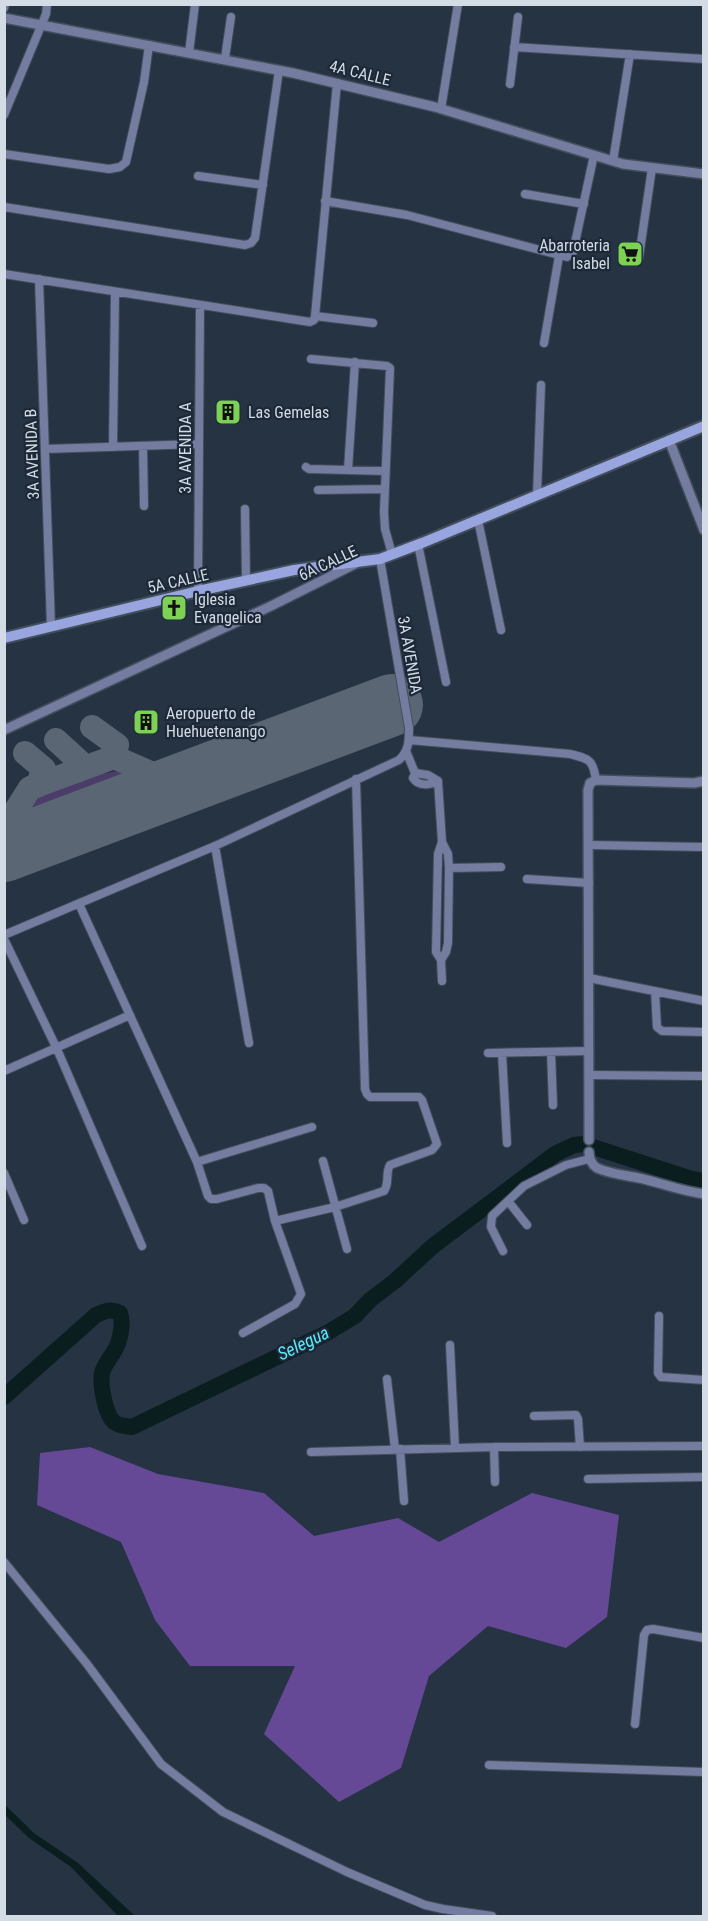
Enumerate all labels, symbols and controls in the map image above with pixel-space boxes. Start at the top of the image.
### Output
street label: 4A CALLE [327,56,393,90]
place label: Abarroteria Isabel [539,236,610,273]
supermarket icon: Abarroteria Isabel [615,239,645,269]
building icon: Las Gemelas [213,397,243,427]
street label: 3A AVENIDA A [176,402,195,494]
place label: Las Gemelas [248,403,329,422]
street label: 3A AVENIDA B [21,408,43,500]
street label: 6A CALLE [296,541,360,585]
street label: 5A CALLE [146,565,211,597]
place label: Iglesia Evangelica [194,590,262,627]
church icon: Iglesia Evangelica [159,593,189,623]
street label: 3A AVENIDA [394,615,426,695]
place label: Aeropuerto de Huehuetenango [166,704,265,741]
building icon: Aeropuerto de Huehuetenango [131,707,161,737]
water label: Selegua [274,1322,332,1364]

